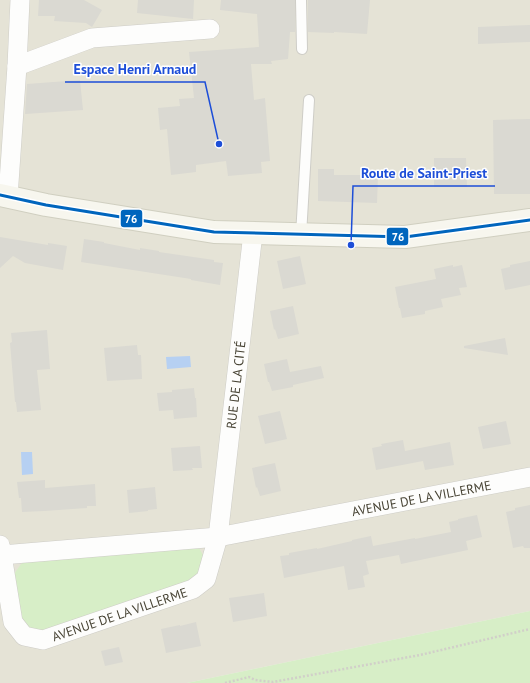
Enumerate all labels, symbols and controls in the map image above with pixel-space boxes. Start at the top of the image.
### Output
callout: Espace Henri Arnaud [65,56,205,82]
text: Espace Henri Arnaud [74,60,196,78]
callout: Route de Saint-Priest [353,160,495,186]
text: Route de Saint-Priest [361,164,487,182]
line badge: 76 [120,209,143,228]
text: 76 [125,212,137,226]
line badge: 76 [386,227,409,246]
text: 76 [392,230,404,244]
street label: RUE DE LA CITÉ [223,340,250,430]
street label: AVENUE DE LA VILLERME [350,477,493,520]
street label: AVENUE DE LA VILLERME [50,584,190,645]

